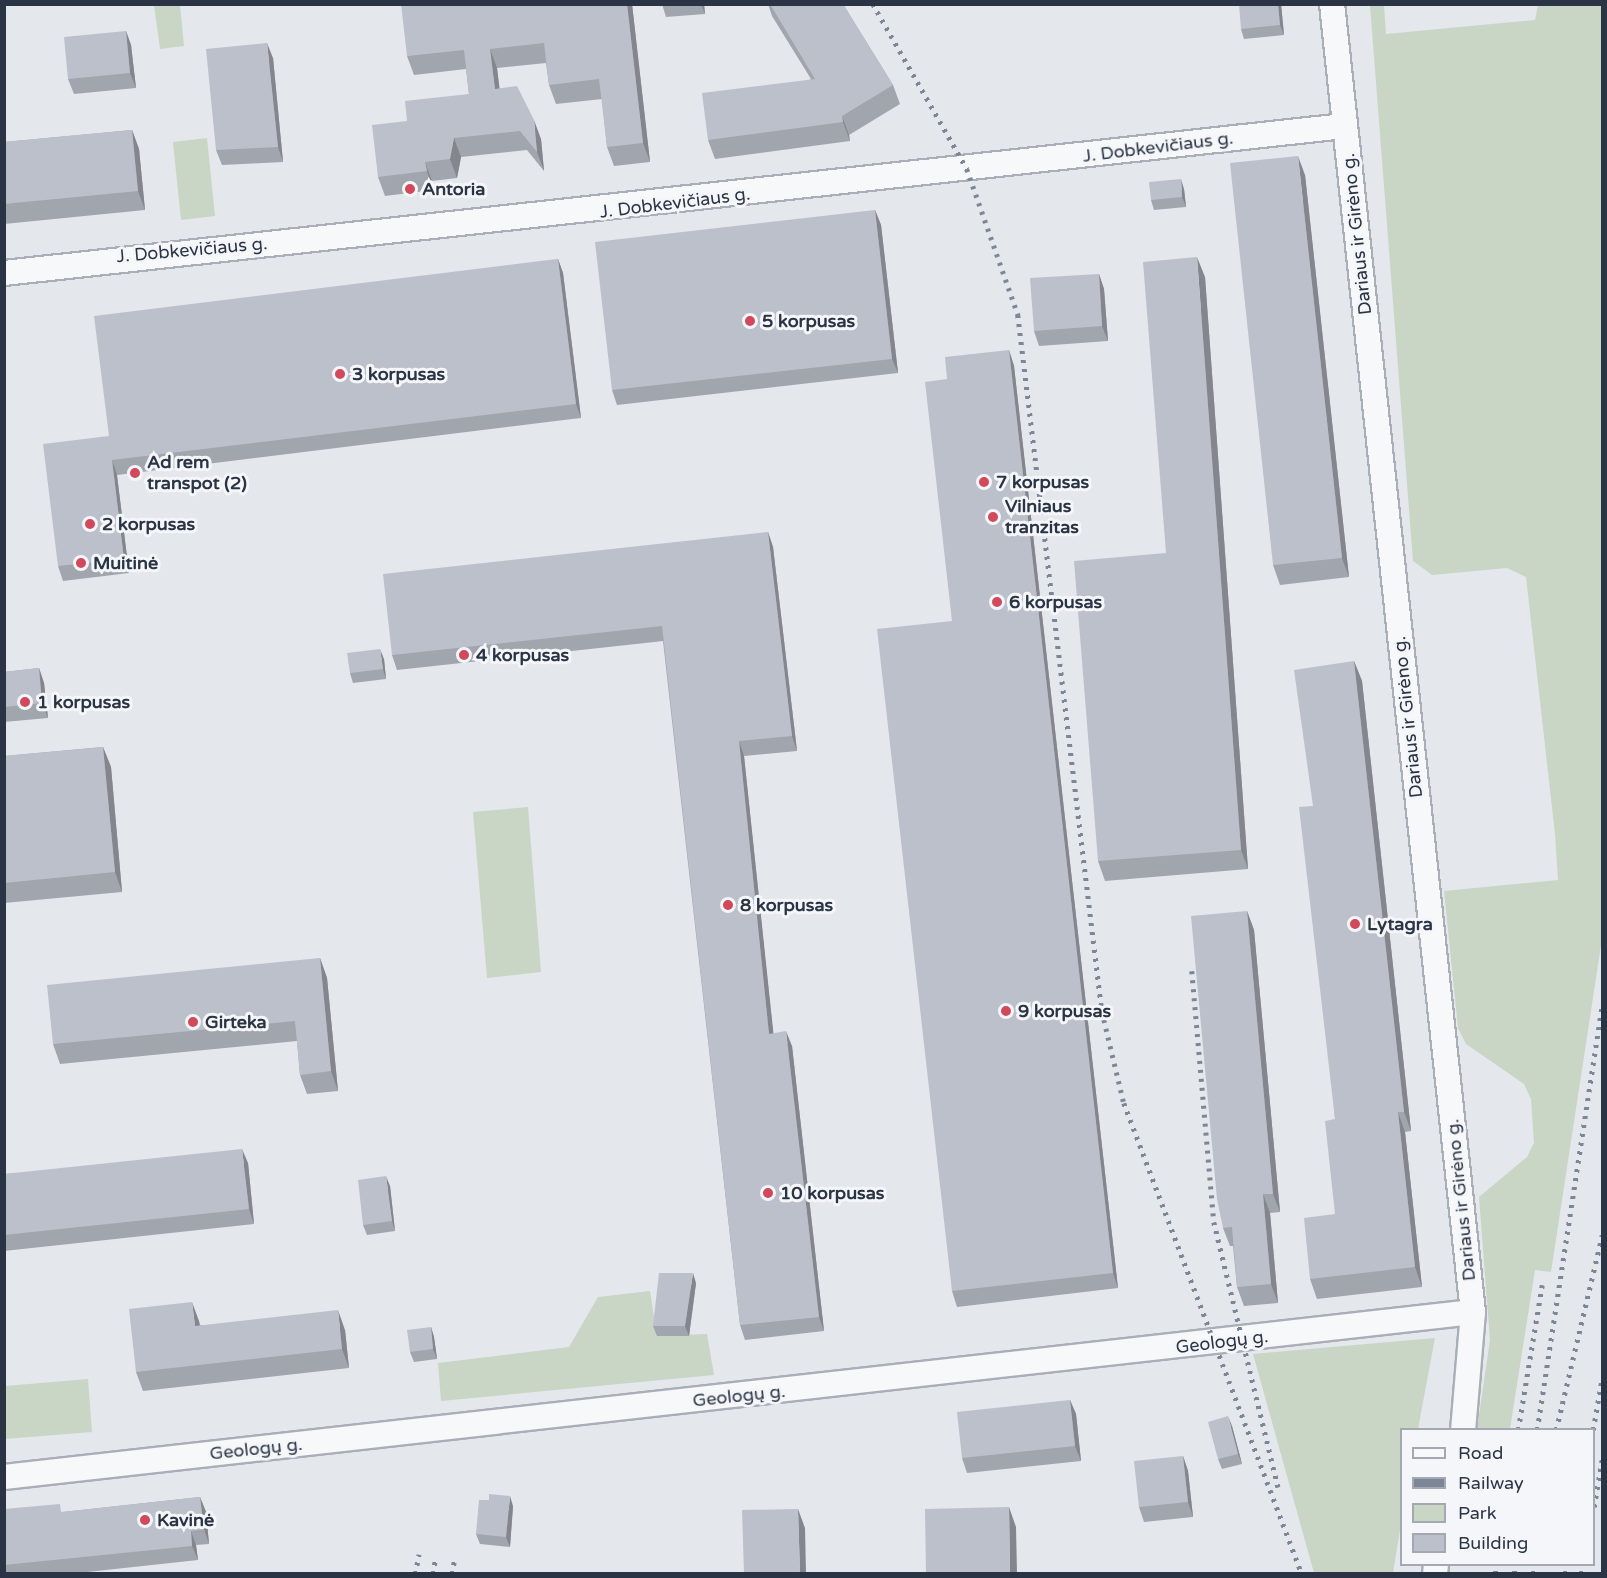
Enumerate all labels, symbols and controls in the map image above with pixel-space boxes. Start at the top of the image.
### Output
street label: J. Dobkevičiaus g. [1082,127,1234,167]
street label: Dariaus ir Girėno g. [1338,152,1376,316]
place label: Antoria [422,178,485,200]
marker: Antoria [403,182,417,196]
street label: J. Dobkevičiaus g. [599,183,751,223]
street label: J. Dobkevičiaus g. [116,233,268,267]
place label: 5 korpusas [762,310,855,332]
marker: 5 korpusas [743,314,757,328]
place label: 3 korpusas [352,363,445,385]
marker: 3 korpusas [333,367,347,381]
place label: Ad rem transpot (2) [147,452,247,494]
marker: Ad rem transpot (2) [128,466,142,480]
place label: 7 korpusas [996,471,1089,493]
marker: 7 korpusas [977,475,991,489]
place label: Vilniaus tranzitas [1005,496,1079,538]
marker: Vilniaus tranzitas [986,510,1000,524]
place label: 2 korpusas [102,513,195,535]
marker: 2 korpusas [83,517,97,531]
place label: Muitinė [93,552,158,574]
marker: Muitinė [74,556,88,570]
place label: 6 korpusas [1009,591,1102,613]
marker: 6 korpusas [990,595,1004,609]
street label: Dariaus ir Girėno g. [1389,635,1427,799]
place label: 4 korpusas [476,644,569,666]
marker: 4 korpusas [457,648,471,662]
place label: 1 korpusas [37,691,130,713]
marker: 1 korpusas [18,695,32,709]
place label: 8 korpusas [740,894,833,916]
marker: 8 korpusas [721,898,735,912]
place label: Lytagra [1367,913,1433,935]
marker: Lytagra [1348,917,1362,931]
place label: 9 korpusas [1018,1000,1111,1022]
marker: 9 korpusas [999,1004,1013,1018]
place label: Girteka [205,1011,267,1033]
marker: Girteka [186,1015,200,1029]
street label: Dariaus ir Girėno g. [1442,1118,1480,1282]
place label: 10 korpusas [780,1182,884,1204]
marker: 10 korpusas [761,1186,775,1200]
street label: Geologų g. [1174,1326,1270,1358]
street label: Geologų g. [692,1380,786,1412]
legend [1400,1428,1595,1566]
street label: Geologų g. [209,1433,303,1465]
text: Road [1458,1442,1503,1464]
text: Railway [1458,1472,1524,1494]
text: Park [1458,1502,1496,1524]
place label: Kavinė [157,1509,214,1531]
marker: Kavinė [138,1513,152,1527]
text: Building [1458,1532,1528,1554]

